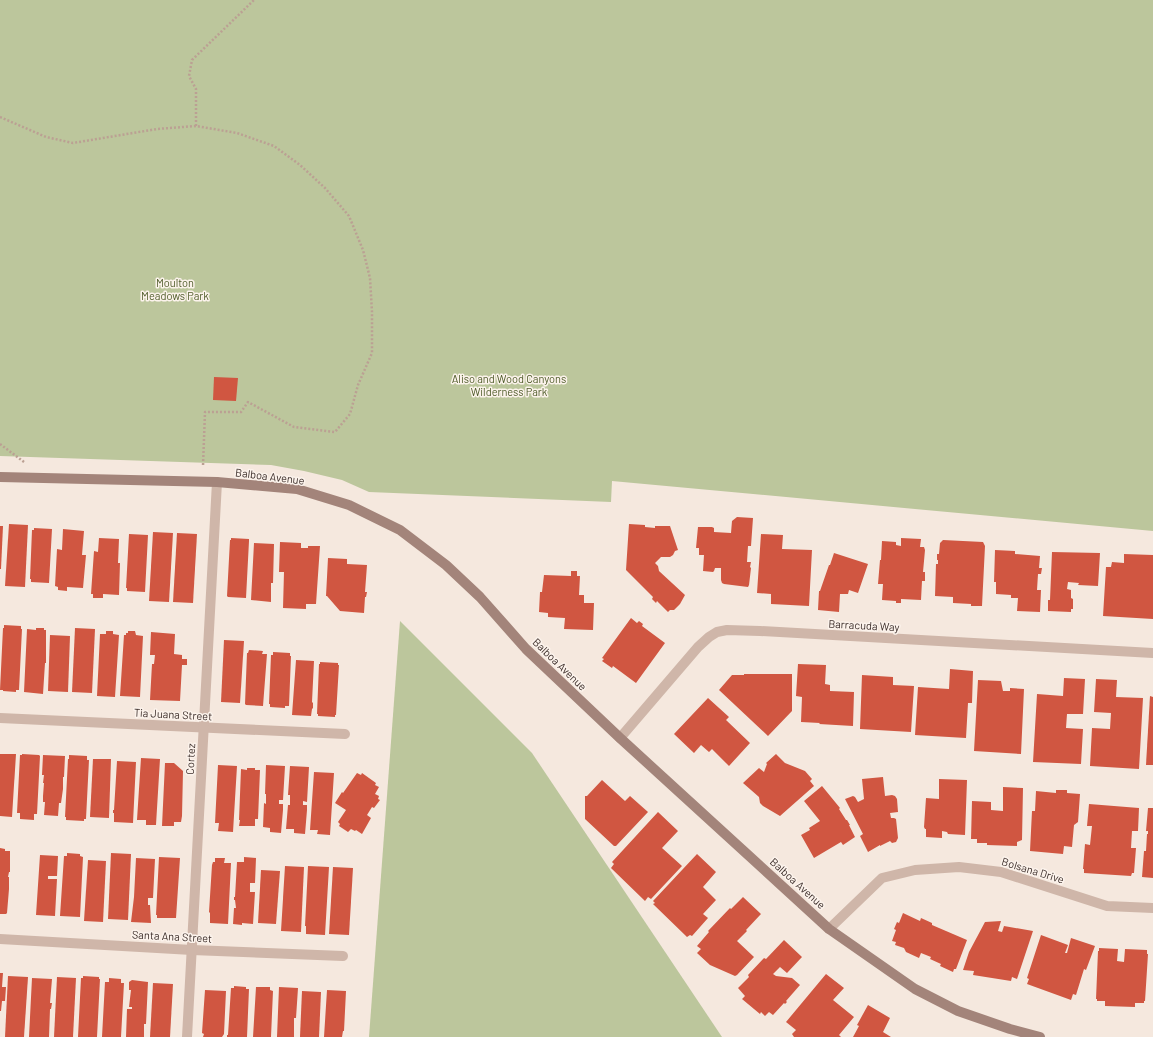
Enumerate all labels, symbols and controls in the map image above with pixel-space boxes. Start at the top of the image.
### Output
park label: Moulton Meadows Park [141,276,209,302]
park label: Aliso and Wood Canyons Wilderness Park [452,372,566,398]
street label: Balboa Avenue [235,465,306,487]
street label: Barracuda Way [828,617,900,633]
street label: Balboa Avenue [530,635,590,693]
street label: Tia Juana Street [134,705,212,723]
street label: Cortez [183,743,197,775]
street label: Bolsana Drive [1000,854,1066,886]
street label: Balboa Avenue [768,855,828,911]
street label: Santa Ana Street [132,927,212,945]

